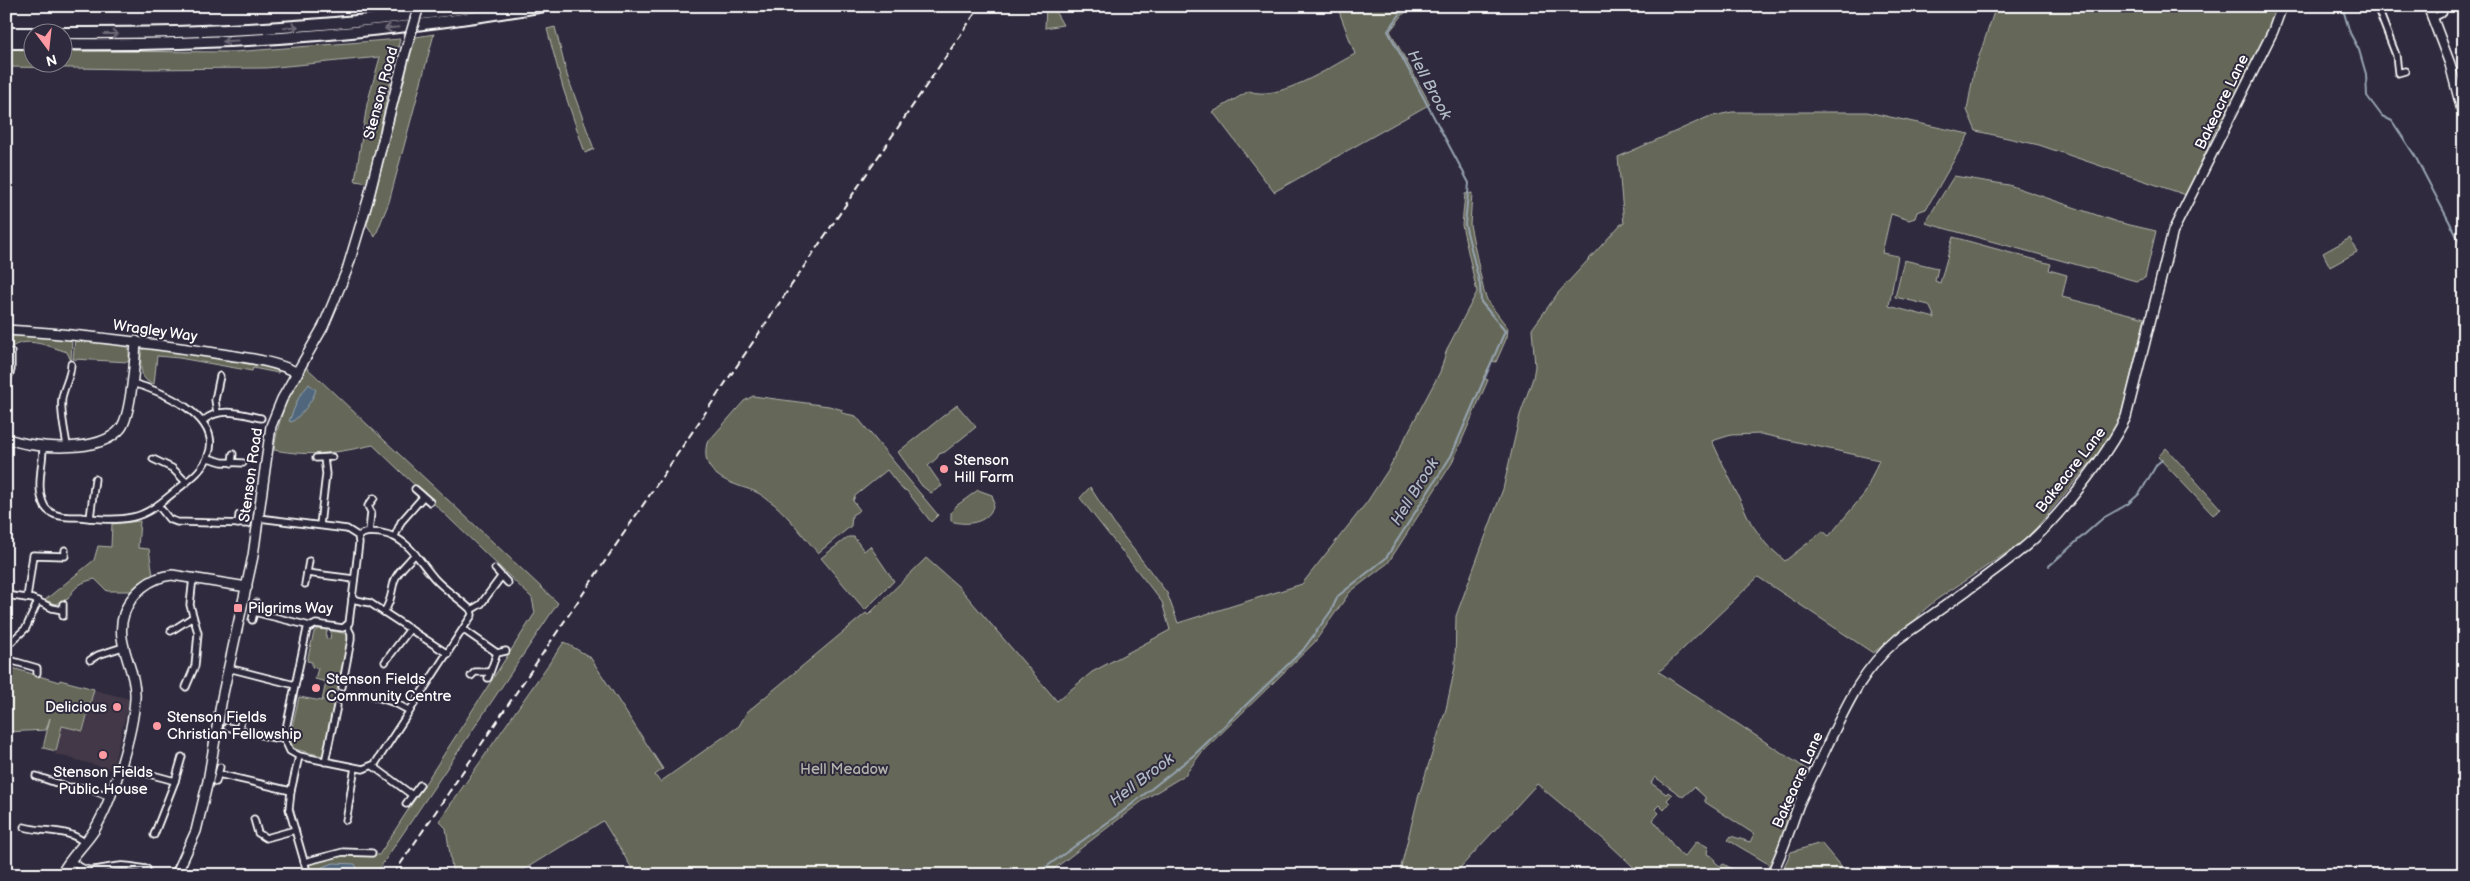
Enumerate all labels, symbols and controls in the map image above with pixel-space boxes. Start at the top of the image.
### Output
north arrow [22,22,72,72]
one-way arrow [283,22,299,31]
one-way arrow [384,23,400,33]
one-way arrow [103,29,119,38]
one-way arrow [222,36,238,45]
street label: Stenson Road [359,45,403,141]
water label: Hell Brook [1403,47,1456,124]
text: N [44,51,59,70]
street label: Bakeacre Lane [2191,51,2253,153]
street label: Wragley Way [111,316,199,346]
street label: Bakeacre Lane [2032,423,2110,517]
street label: Stenson Road [235,426,267,524]
place label: Stenson Hill Farm [954,451,1014,487]
water label: Hell Brook [1387,454,1444,529]
marker: Stenson Hill Farm [938,463,950,475]
place label: Pilgrims Way [248,599,333,618]
marker: Pilgrims Way [232,602,244,614]
place label: Stenson Fields Community Centre [326,670,451,706]
marker: Stenson Fields Community Centre [310,682,322,694]
place label: Delicious [45,698,108,717]
marker: Delicious [111,701,123,713]
place label: Stenson Fields Christian Fellowship [167,708,302,744]
marker: Stenson Fields Christian Fellowship [151,720,163,732]
street label: Bakeacre Lane [1768,729,1828,831]
marker: Stenson Fields Public House [97,749,109,761]
water label: Hell Brook [1106,749,1179,810]
park label: Hell Meadow [800,760,888,779]
place label: Stenson Fields Public House [53,763,153,799]

